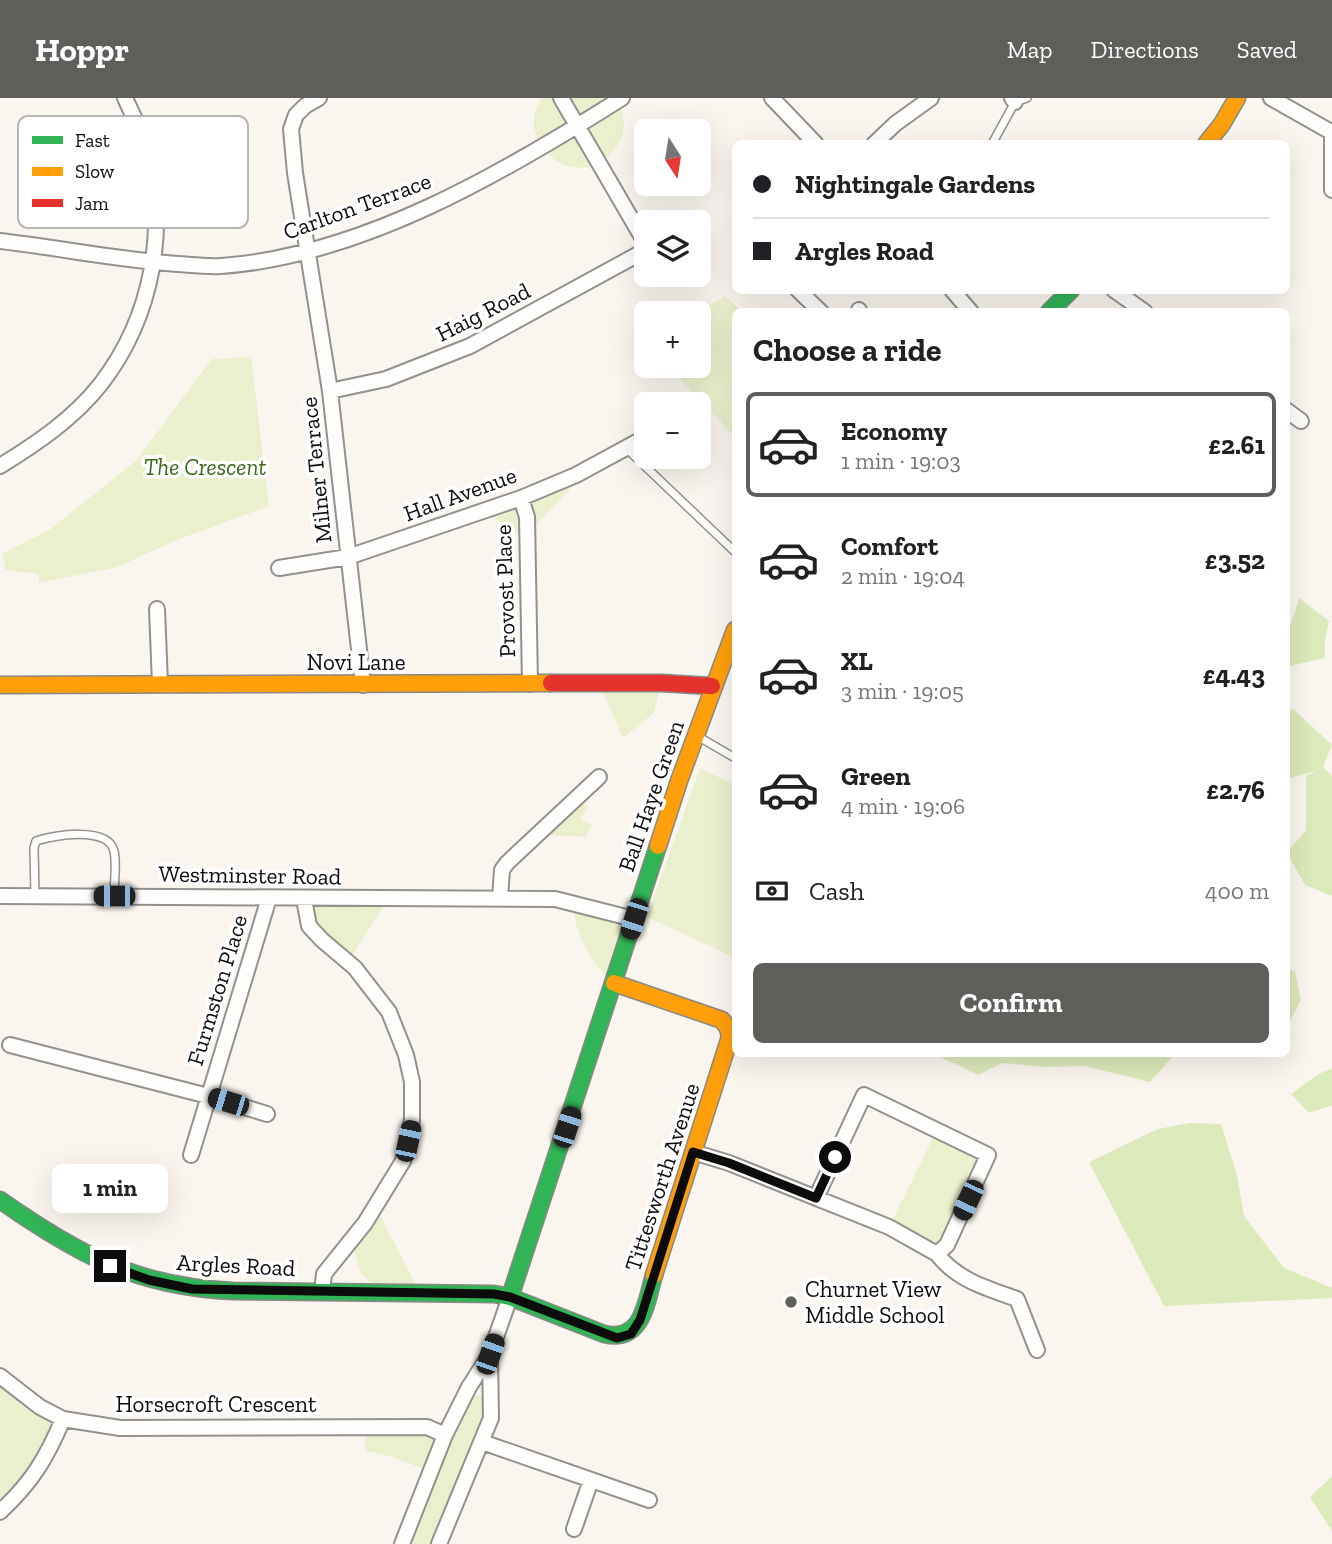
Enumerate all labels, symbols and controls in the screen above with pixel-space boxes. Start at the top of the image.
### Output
text: Hoppr [35,30,129,69]
text: Map [1007,35,1053,64]
text: Directions [1091,35,1199,64]
text: Saved [1237,35,1297,64]
legend [18,116,248,228]
north arrow [634,119,710,196]
map controls [634,119,711,469]
text: Fast [75,129,110,152]
text: Slow [75,160,115,183]
street label: Carlton Terrace [279,166,435,246]
text: Nightingale Gardens [795,168,1035,200]
text: Jam [75,192,109,215]
button: layers [634,210,711,287]
text: Argles Road [795,235,934,267]
street label: Haig Road [431,276,535,348]
button: + [634,301,711,378]
text: Choose a ride [753,331,941,369]
button: − [634,392,711,469]
street label: Milner Terrace [294,396,338,544]
icon: car [757,413,820,476]
text: Economy [841,415,947,447]
text: £2.61 [1208,429,1265,461]
text: 1 min · 19:03 [841,447,961,475]
park label: The Crescent [144,453,266,481]
street label: Hall Avenue [400,461,520,527]
street label: Provost Place [489,524,521,658]
icon: car [757,528,820,591]
text: Comfort [841,530,938,562]
text: £3.52 [1205,544,1265,576]
text: 2 min · 19:04 [841,562,965,590]
icon: car [757,643,820,706]
text: XL [841,645,873,677]
street label: Novi Lane [307,648,405,676]
text: £4.43 [1203,659,1265,691]
text: 3 min · 19:05 [841,677,964,705]
street label: Ball Haye Green [612,717,690,875]
icon: car [757,758,820,821]
text: Green [841,760,911,792]
text: £2.76 [1206,774,1265,806]
text: 4 min · 19:06 [841,792,965,820]
street label: Westminster Road [158,859,342,891]
icon: cash [753,872,791,910]
text: Cash [809,875,864,907]
text: 400 m [1205,877,1269,905]
car [94,886,136,907]
car [618,896,651,942]
street label: Furmston Place [181,911,253,1069]
button: Confirm [753,963,1269,1043]
street label: Tittesworth Avenue [618,1079,706,1275]
car [205,1086,252,1118]
car [551,1104,584,1150]
car [394,1118,423,1164]
route start [819,1141,851,1173]
callout: 1 min [52,1164,168,1214]
text: 1 min [83,1174,137,1202]
car [950,1177,987,1223]
street label: Argles Road [176,1248,296,1282]
route end [94,1250,126,1282]
place label: Churnet View Middle School [805,1275,945,1329]
marker: Churnet View Middle School [783,1294,799,1310]
car [474,1331,507,1377]
street label: Horsecroft Crescent [116,1390,317,1418]

